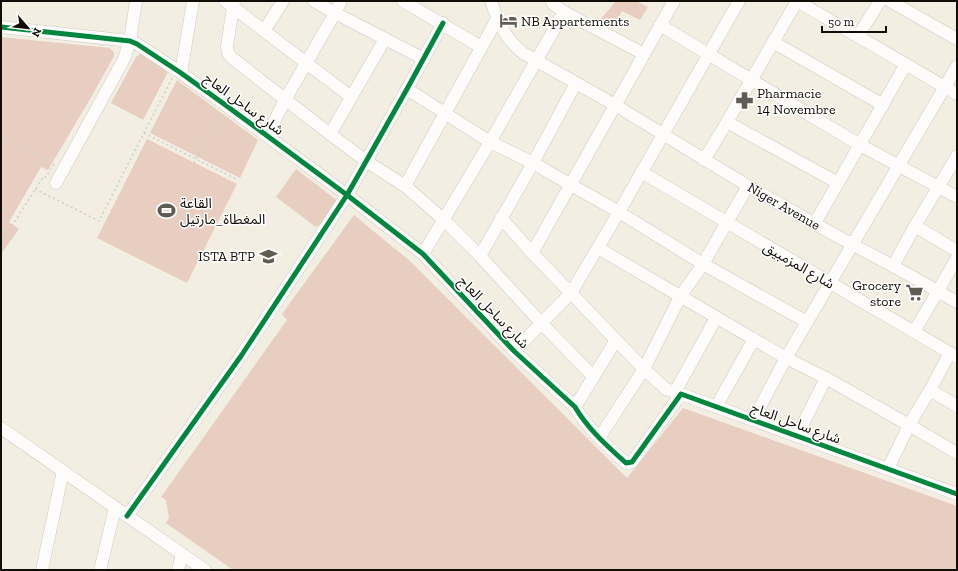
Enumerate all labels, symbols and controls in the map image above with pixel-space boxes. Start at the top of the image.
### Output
north arrow [8,8,48,48]
scale bar [822,8,886,34]
hotel icon: NB Appartements [498,11,518,31]
place label: NB Appartements [521,13,629,30]
text: 50 m [828,15,855,29]
text: N [28,26,44,40]
street label: شارع ساحل العاج [199,70,287,141]
place label: Pharmacie 14 Novembre [757,85,836,118]
pharmacy icon: Pharmacie 14 Novembre [734,91,754,111]
street label: Niger Avenue [744,179,823,234]
place label: القاعة المغطاة_مارتيل [180,195,265,228]
sports icon: القاعة المغطاة_مارتيل [157,201,177,221]
street label: شارع المزمبيق [759,238,837,294]
school or university icon: ISTA BTP [258,246,278,266]
place label: ISTA BTP [198,248,255,265]
street label: شارع ساحل العاج [453,272,533,354]
place label: Grocery store [852,277,902,310]
supermarket icon: Grocery store [904,283,924,303]
street label: شارع ساحل العاج [748,399,843,449]

